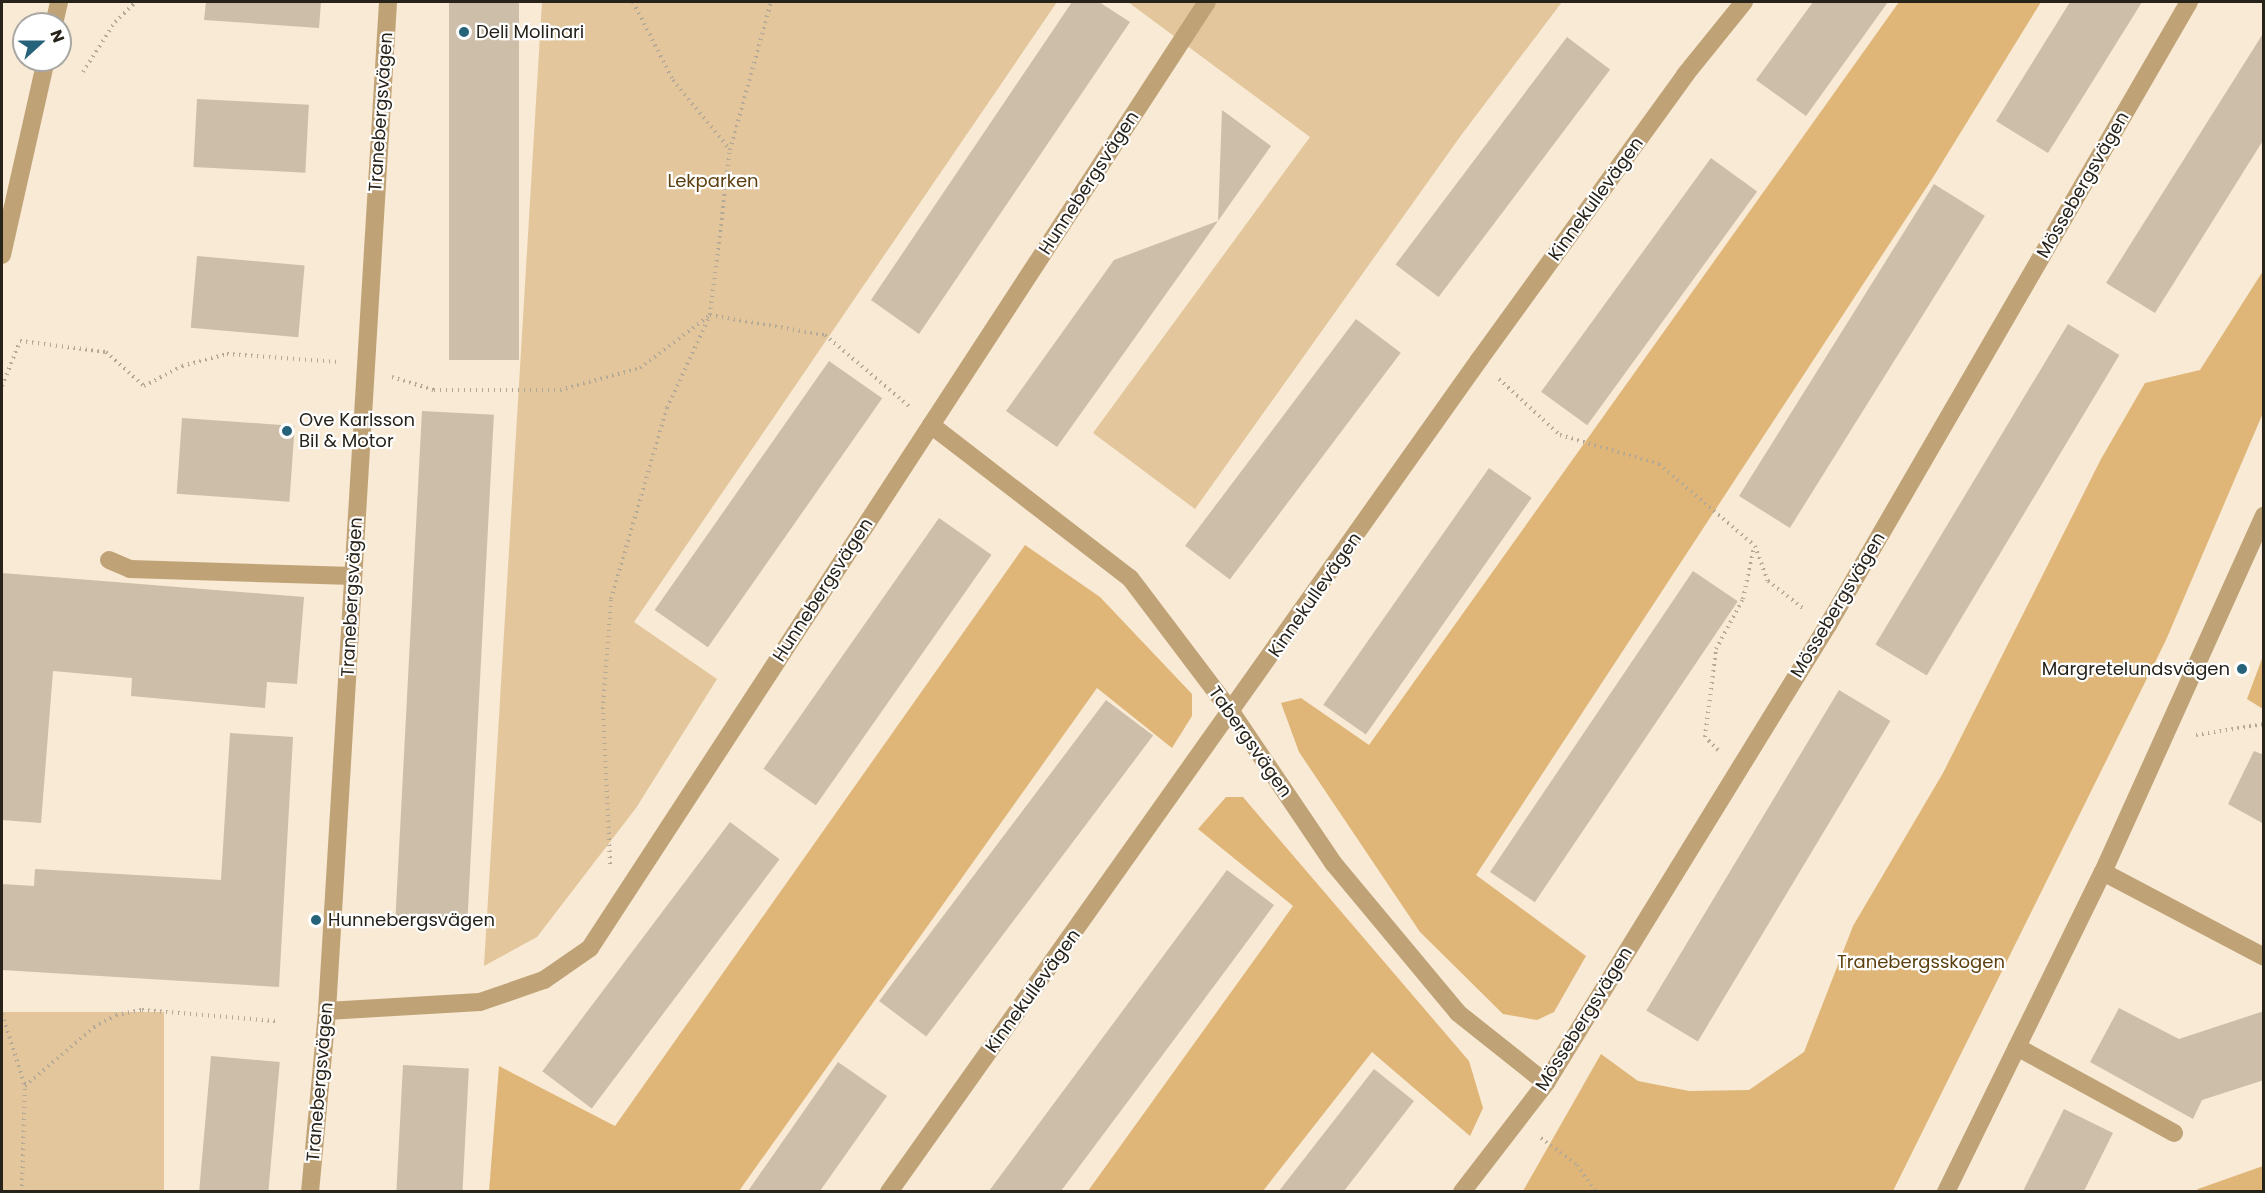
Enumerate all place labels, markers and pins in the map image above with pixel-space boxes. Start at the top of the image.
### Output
place label: Deli Molinari [476,21,584,43]
marker: Deli Molinari [457,25,471,39]
place label: Ove Karlsson Bil & Motor [299,410,415,452]
marker: Ove Karlsson Bil & Motor [280,424,294,438]
place label: Margretelundsvägen [2042,658,2230,680]
marker: Margretelundsvägen [2235,662,2249,676]
place label: Hunnebergsvägen [328,909,495,931]
marker: Hunnebergsvägen [309,913,323,927]

